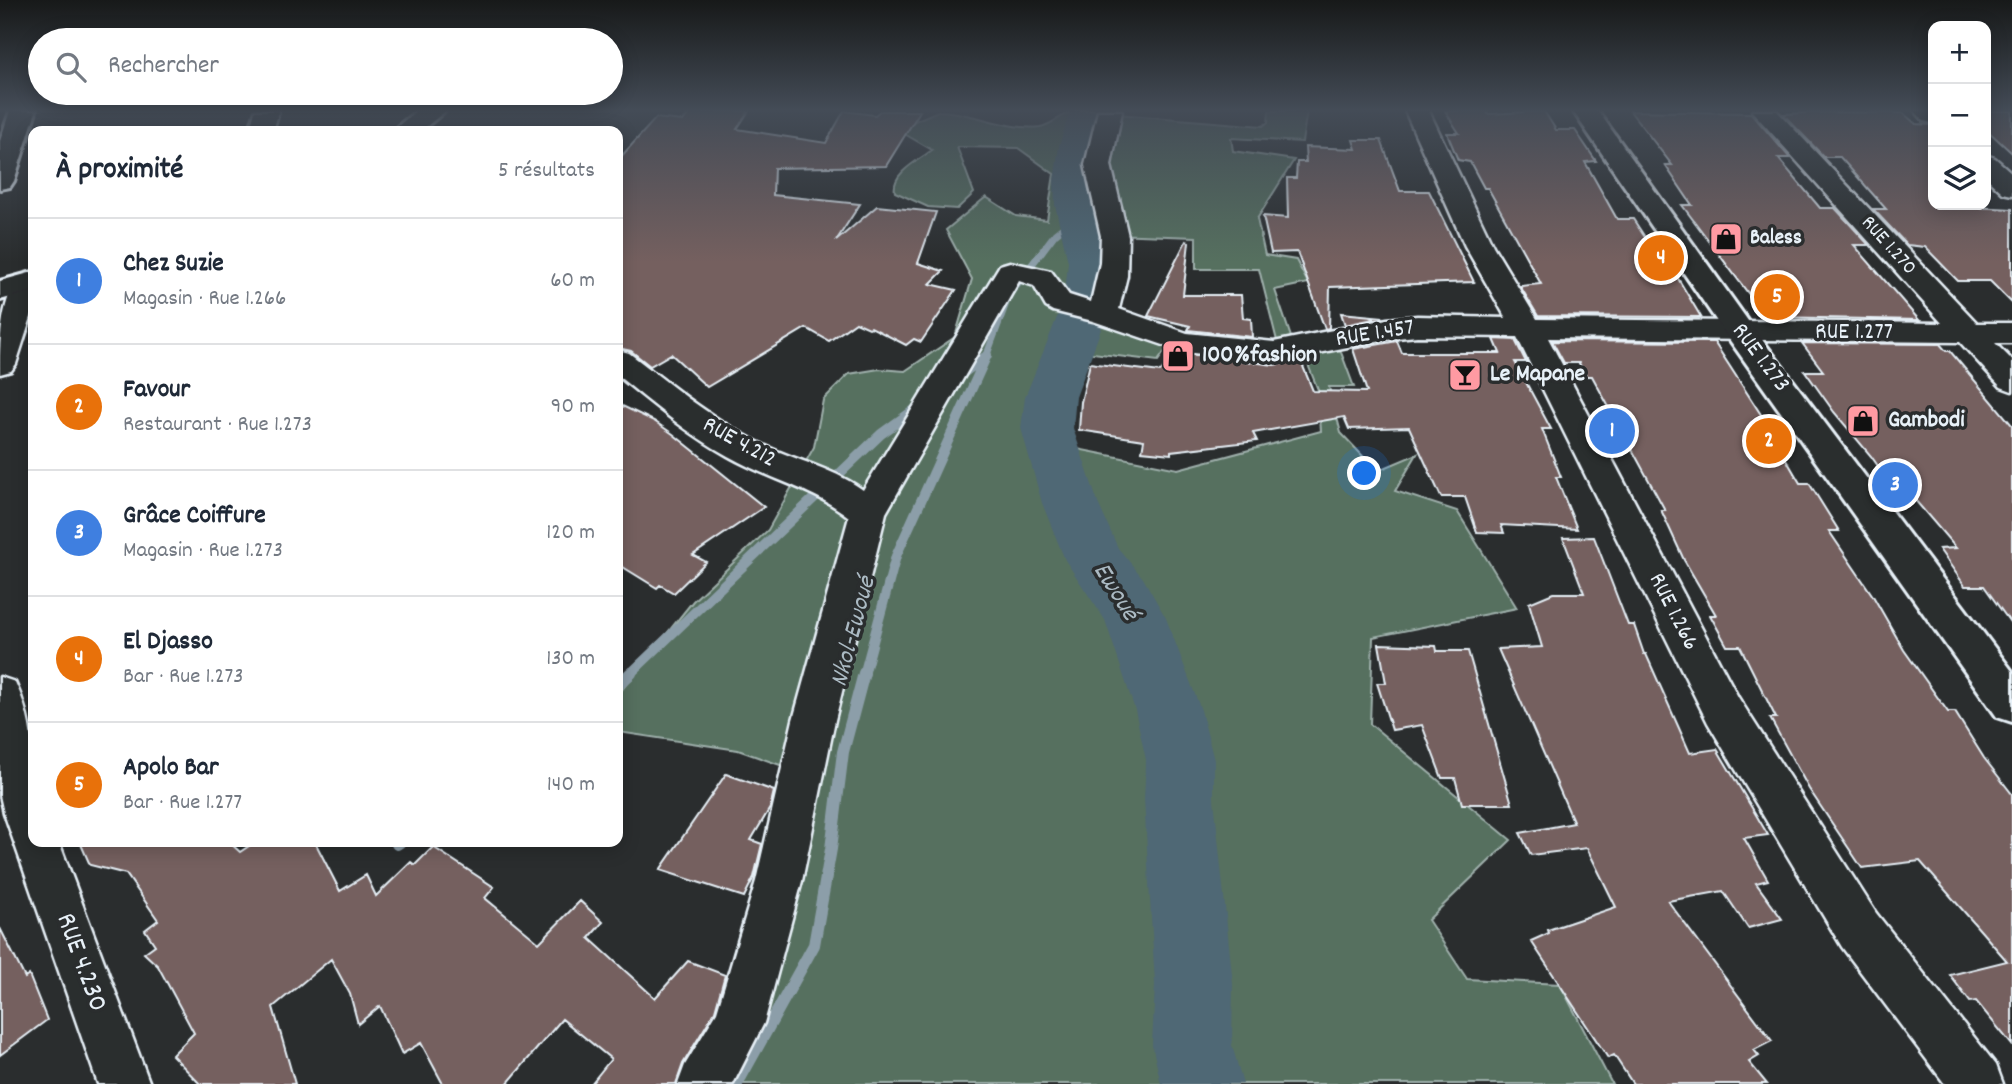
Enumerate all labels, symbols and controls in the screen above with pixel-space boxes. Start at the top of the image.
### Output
map controls [1928,21,1991,210]
button: + [1928,21,1991,84]
search box [28,28,623,105]
icon: search [52,48,90,86]
text: Rechercher [108,48,219,85]
button: − [1928,84,1991,147]
button: layers [1928,147,1991,210]
text: À proximité [56,150,183,193]
text: 5 résultats [498,155,595,188]
street label: RUE 1.270 [1853,209,1923,283]
shop icon: Baless [1707,220,1745,258]
place label: Baless [1750,224,1802,254]
pin: 4 [1638,232,1684,284]
text: Chez Suzie [123,246,224,283]
text: 1 [76,265,82,298]
text: 60 m [550,265,595,298]
pin: 5 [1754,271,1800,323]
text: Magasin · Rue 1.266 [123,283,286,316]
street label: RUE 1.457 [1333,311,1417,357]
street label: RUE 1.273 [1723,316,1797,400]
street label: RUE 1.277 [1815,316,1893,350]
shop icon: 100%fashion [1159,337,1197,375]
place label: 100%fashion [1202,339,1317,373]
bar icon: Le Mapane [1446,356,1484,394]
place label: Le Mapane [1490,358,1586,392]
text: Favour [123,372,190,409]
text: 2 [74,391,84,424]
text: 90 m [551,391,595,424]
shop icon: Gambodi [1844,402,1882,440]
place label: Gambodi [1888,404,1965,438]
pin: 1 [1589,405,1635,457]
text: Restaurant · Rue 1.273 [123,409,312,442]
street label: RUE 4.212 [696,409,782,477]
pin: 2 [1746,415,1792,467]
your location [1347,456,1381,490]
pin: 3 [1872,459,1918,511]
text: Grâce Coiffure [123,498,266,535]
text: 3 [74,517,84,550]
text: 120 m [546,517,595,550]
text: Magasin · Rue 1.273 [123,535,283,568]
water label: Ewoué [1083,556,1149,631]
street label: RUE 1.266 [1639,567,1707,657]
water label: Nkol-Ewoué [822,570,887,691]
text: El Djasso [123,624,213,661]
text: 4 [74,643,84,676]
text: 130 m [546,643,595,676]
text: Bar · Rue 1.273 [123,661,243,694]
text: Apolo Bar [123,750,219,787]
text: 5 [74,769,84,802]
text: 140 m [547,769,595,802]
text: Bar · Rue 1.277 [123,787,242,820]
street label: RUE 4.230 [44,908,116,1018]

